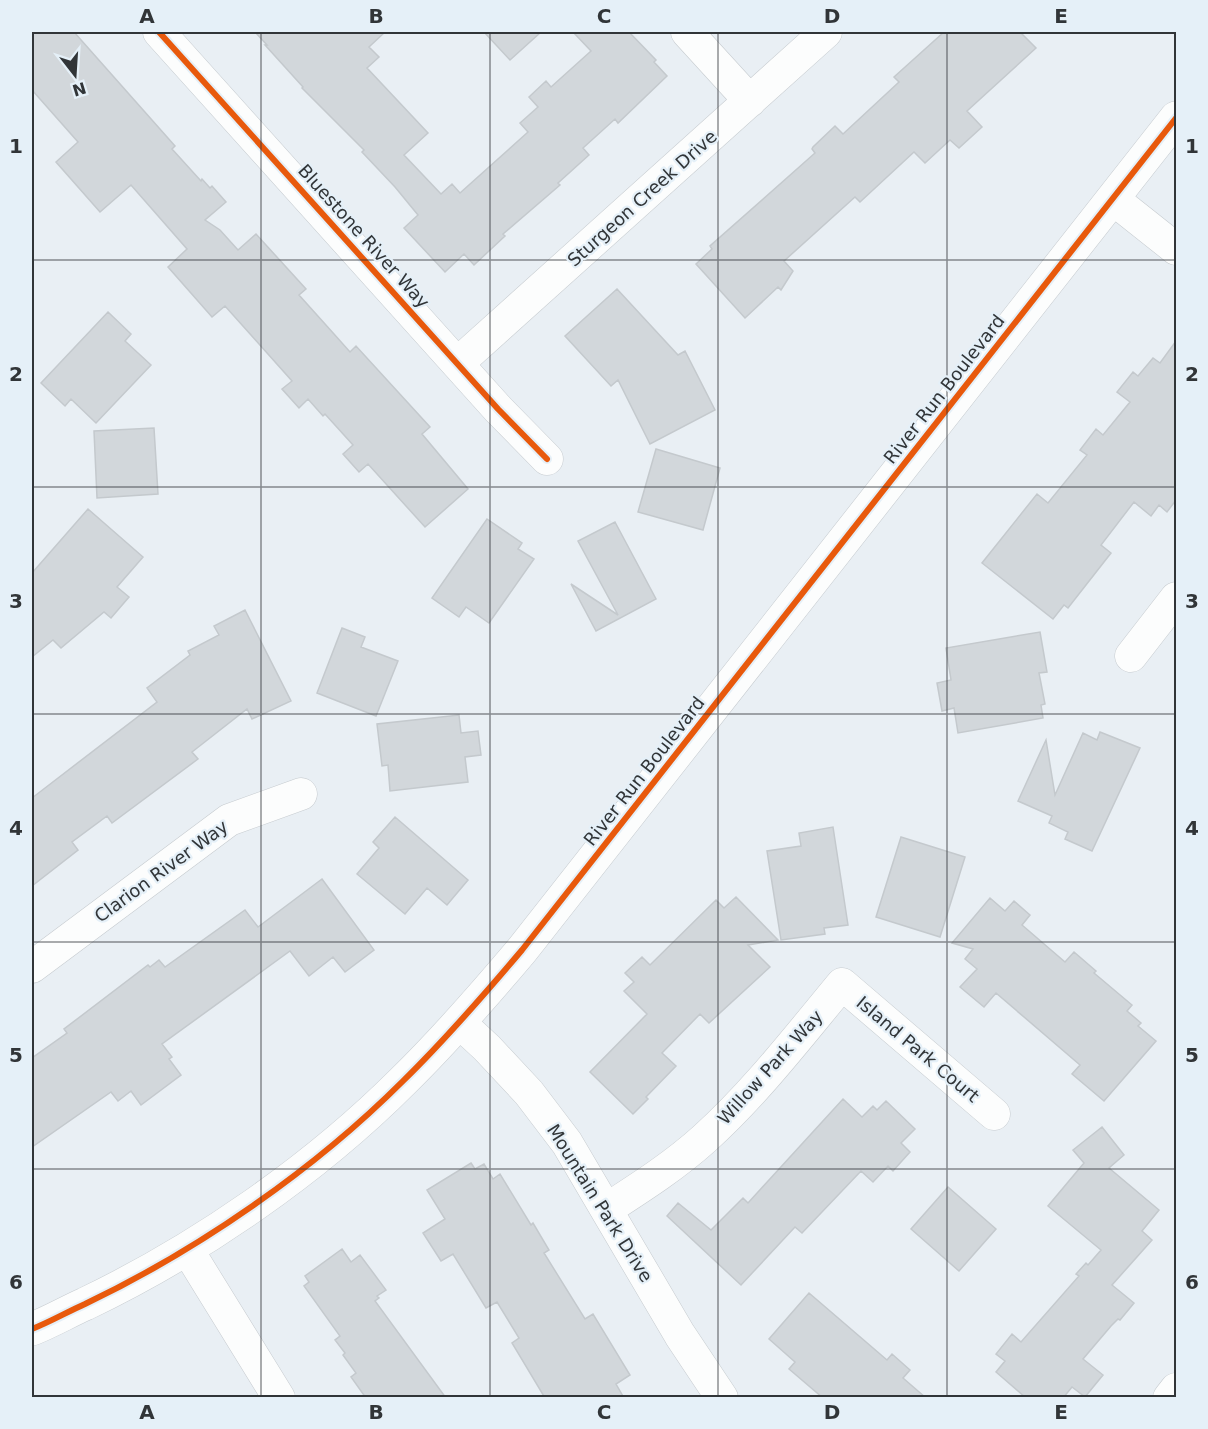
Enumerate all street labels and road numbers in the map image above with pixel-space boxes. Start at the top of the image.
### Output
street label: Sturgeon Creek Drive [563,125,721,271]
street label: Bluestone River Way [294,160,434,312]
street label: River Run Boulevard [879,310,1009,468]
street label: River Run Boulevard [579,692,709,850]
street label: Clarion River Way [90,815,232,926]
street label: Island Park Court [853,992,983,1106]
street label: Willow Park Way [713,1005,827,1129]
street label: Mountain Park Drive [543,1120,657,1286]

